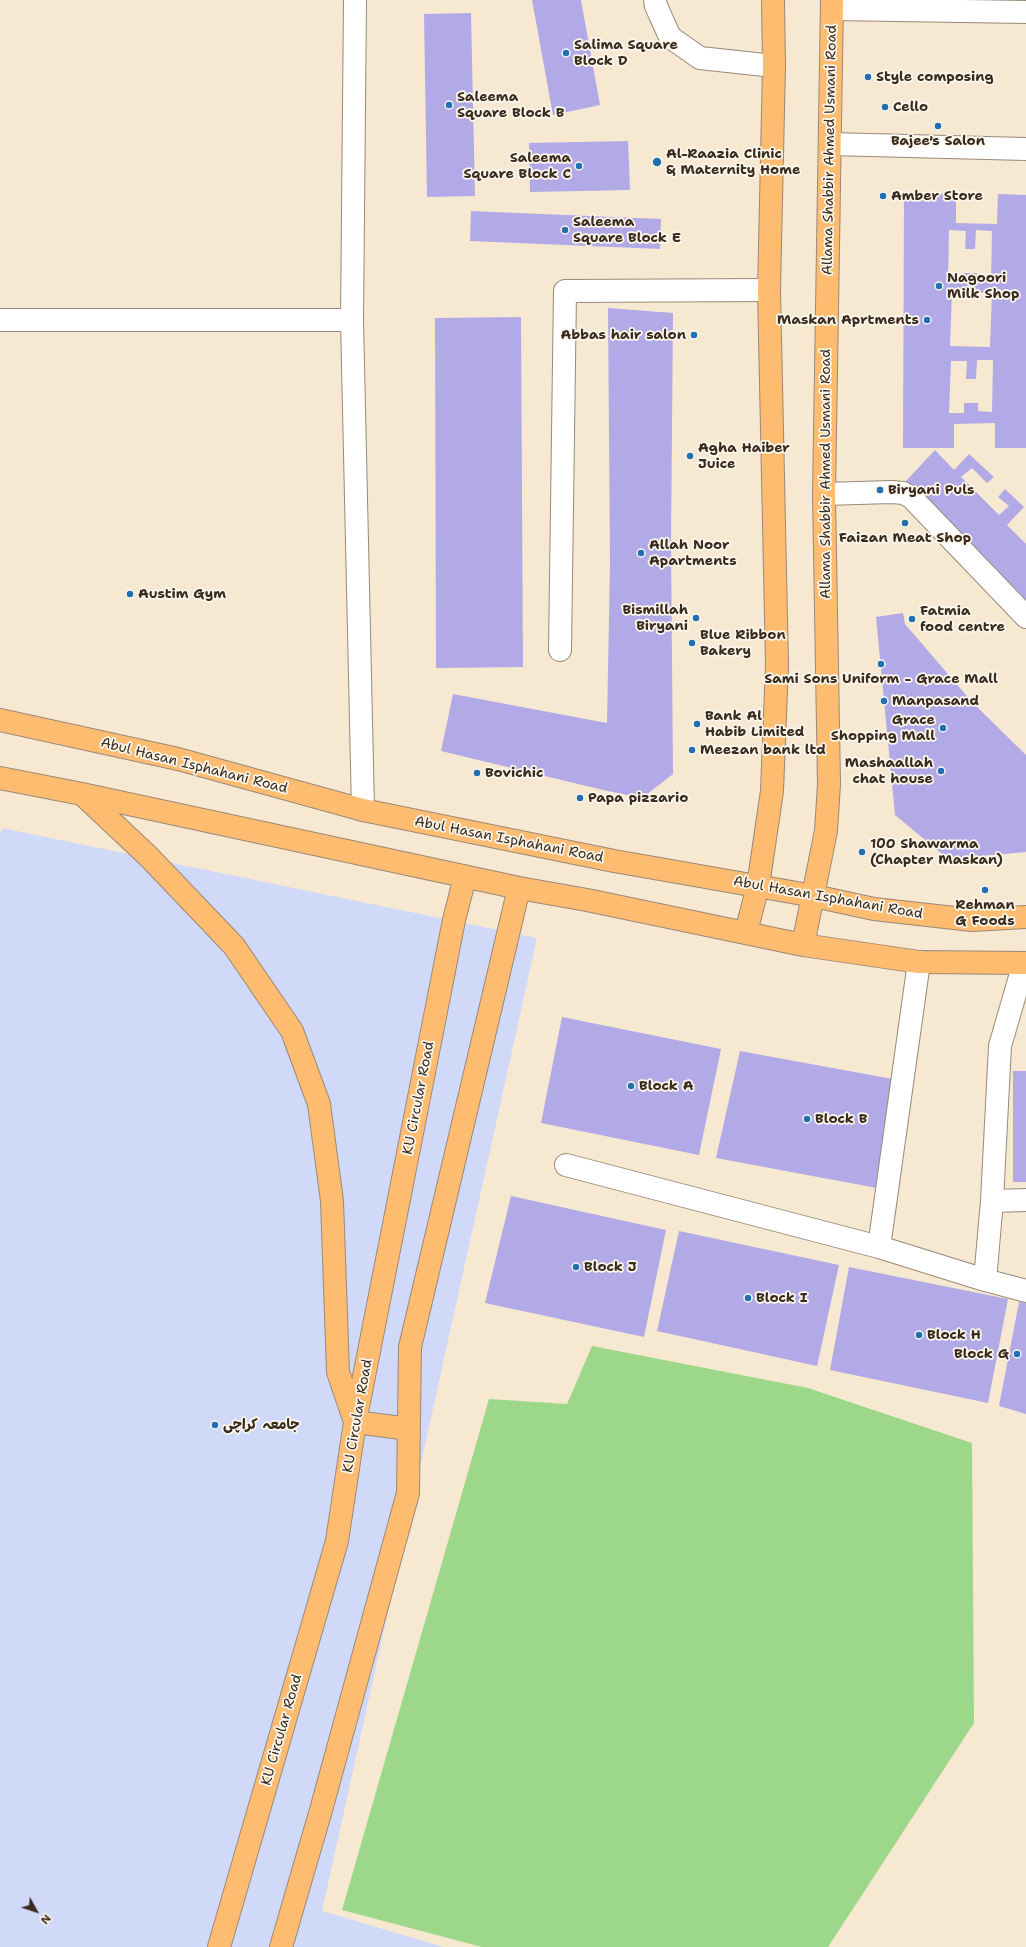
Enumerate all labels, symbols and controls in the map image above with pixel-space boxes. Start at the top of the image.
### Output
street label: Allama Shabbir Ahmed Usmani Road [819,25,841,275]
place label: Salima Square Block D [574,37,678,70]
marker: Salima Square Block D [561,48,571,58]
place label: Style composing [876,69,994,85]
marker: Style composing [863,72,873,82]
place label: Saleema Square Block B [457,89,565,122]
place label: Cello [893,99,928,115]
marker: Saleema Square Block B [444,100,454,110]
marker: Cello [880,102,890,112]
marker: Bajee's Salon [933,121,943,131]
place label: Bajee's Salon [891,133,985,149]
place label: Al-Raazia Clinic & Maternity Home [666,146,800,178]
place label: Saleema Square Block C [464,150,571,182]
marker: Al-Raazia Clinic & Maternity Home [651,156,663,168]
marker: Saleema Square Block C [574,161,584,171]
place label: Amber Store [891,188,983,204]
marker: Amber Store [878,191,888,201]
place label: Saleema Square Block E [573,214,681,246]
marker: Saleema Square Block E [560,225,570,235]
place label: Nagoori Milk Shop [947,270,1019,302]
marker: Nagoori Milk Shop [934,281,944,291]
place label: Maskan Aprtments [777,312,919,328]
marker: Maskan Aprtments [922,315,932,325]
place label: Abbas hair salon [561,327,686,343]
marker: Abbas hair salon [689,330,699,340]
street label: Allama Shabbir Ahmed Usmani Road [818,349,834,599]
place label: Agha Haiber Juice [698,440,790,472]
marker: Agha Haiber Juice [685,451,695,461]
place label: Biryani Puls [888,482,974,498]
marker: Biryani Puls [875,485,885,495]
marker: Faizan Meat Shop [900,518,910,528]
place label: Faizan Meat Shop [839,530,971,546]
place label: Allah Noor Apartments [649,537,737,570]
marker: Allah Noor Apartments [636,548,646,558]
place label: Austim Gym [138,586,226,602]
marker: Austim Gym [125,589,135,599]
place label: Bismillah Biryani [622,602,688,634]
place label: Fatmia food centre [920,603,1005,636]
marker: Bismillah Biryani [691,613,701,623]
marker: Fatmia food centre [907,614,917,624]
place label: Blue Ribbon Bakery [700,627,786,660]
marker: Blue Ribbon Bakery [687,638,697,648]
marker: Sami Sons Uniform - Grace Mall [876,659,886,669]
place label: Sami Sons Uniform - Grace Mall [764,671,998,687]
place label: Manpasand [892,693,979,709]
marker: Manpasand [879,696,889,706]
place label: Bank Al Habib Limited [705,708,804,740]
place label: Grace Shopping Mall [831,712,935,744]
marker: Bank Al Habib Limited [692,719,702,729]
marker: Grace Shopping Mall [938,723,948,733]
street label: Abul Hasan Isphahani Road [99,735,289,797]
place label: Meezan bank ltd [700,742,826,758]
marker: Meezan bank ltd [687,745,697,755]
place label: Mashaallah chat house [845,755,933,788]
place label: Bovichic [485,765,543,781]
marker: Mashaallah chat house [936,766,946,776]
marker: Bovichic [472,768,482,778]
place label: Papa pizzario [588,790,688,806]
marker: Papa pizzario [575,793,585,803]
street label: Abul Hasan Isphahani Road [413,813,605,867]
place label: 100 Shawarma (Chapter Maskan) [870,836,1003,868]
marker: 100 Shawarma (Chapter Maskan) [857,847,867,857]
street label: Abul Hasan Isphahani Road [732,873,924,923]
marker: Rehman G Foods [980,885,990,895]
place label: Rehman G Foods [955,897,1015,930]
street label: KU Circular Road [400,1040,438,1156]
place label: Block A [639,1078,694,1094]
marker: Block A [626,1081,636,1091]
place label: Block B [815,1111,868,1127]
marker: Block B [802,1114,812,1124]
place label: Block J [584,1259,637,1275]
marker: Block J [571,1262,581,1272]
place label: Block I [756,1290,808,1306]
marker: Block I [743,1293,753,1303]
place label: Block H [927,1327,981,1343]
marker: Block H [914,1330,924,1340]
place label: Block G [954,1346,1009,1362]
marker: Block G [1012,1349,1022,1359]
street label: KU Circular Road [340,1358,376,1474]
place label: جامعہ کراچی [223,1417,299,1433]
marker: جامعہ کراچی [210,1420,220,1430]
street label: KU Circular Road [258,1672,306,1788]
north arrow [16,1891,56,1931]
text: N [37,1911,54,1927]

